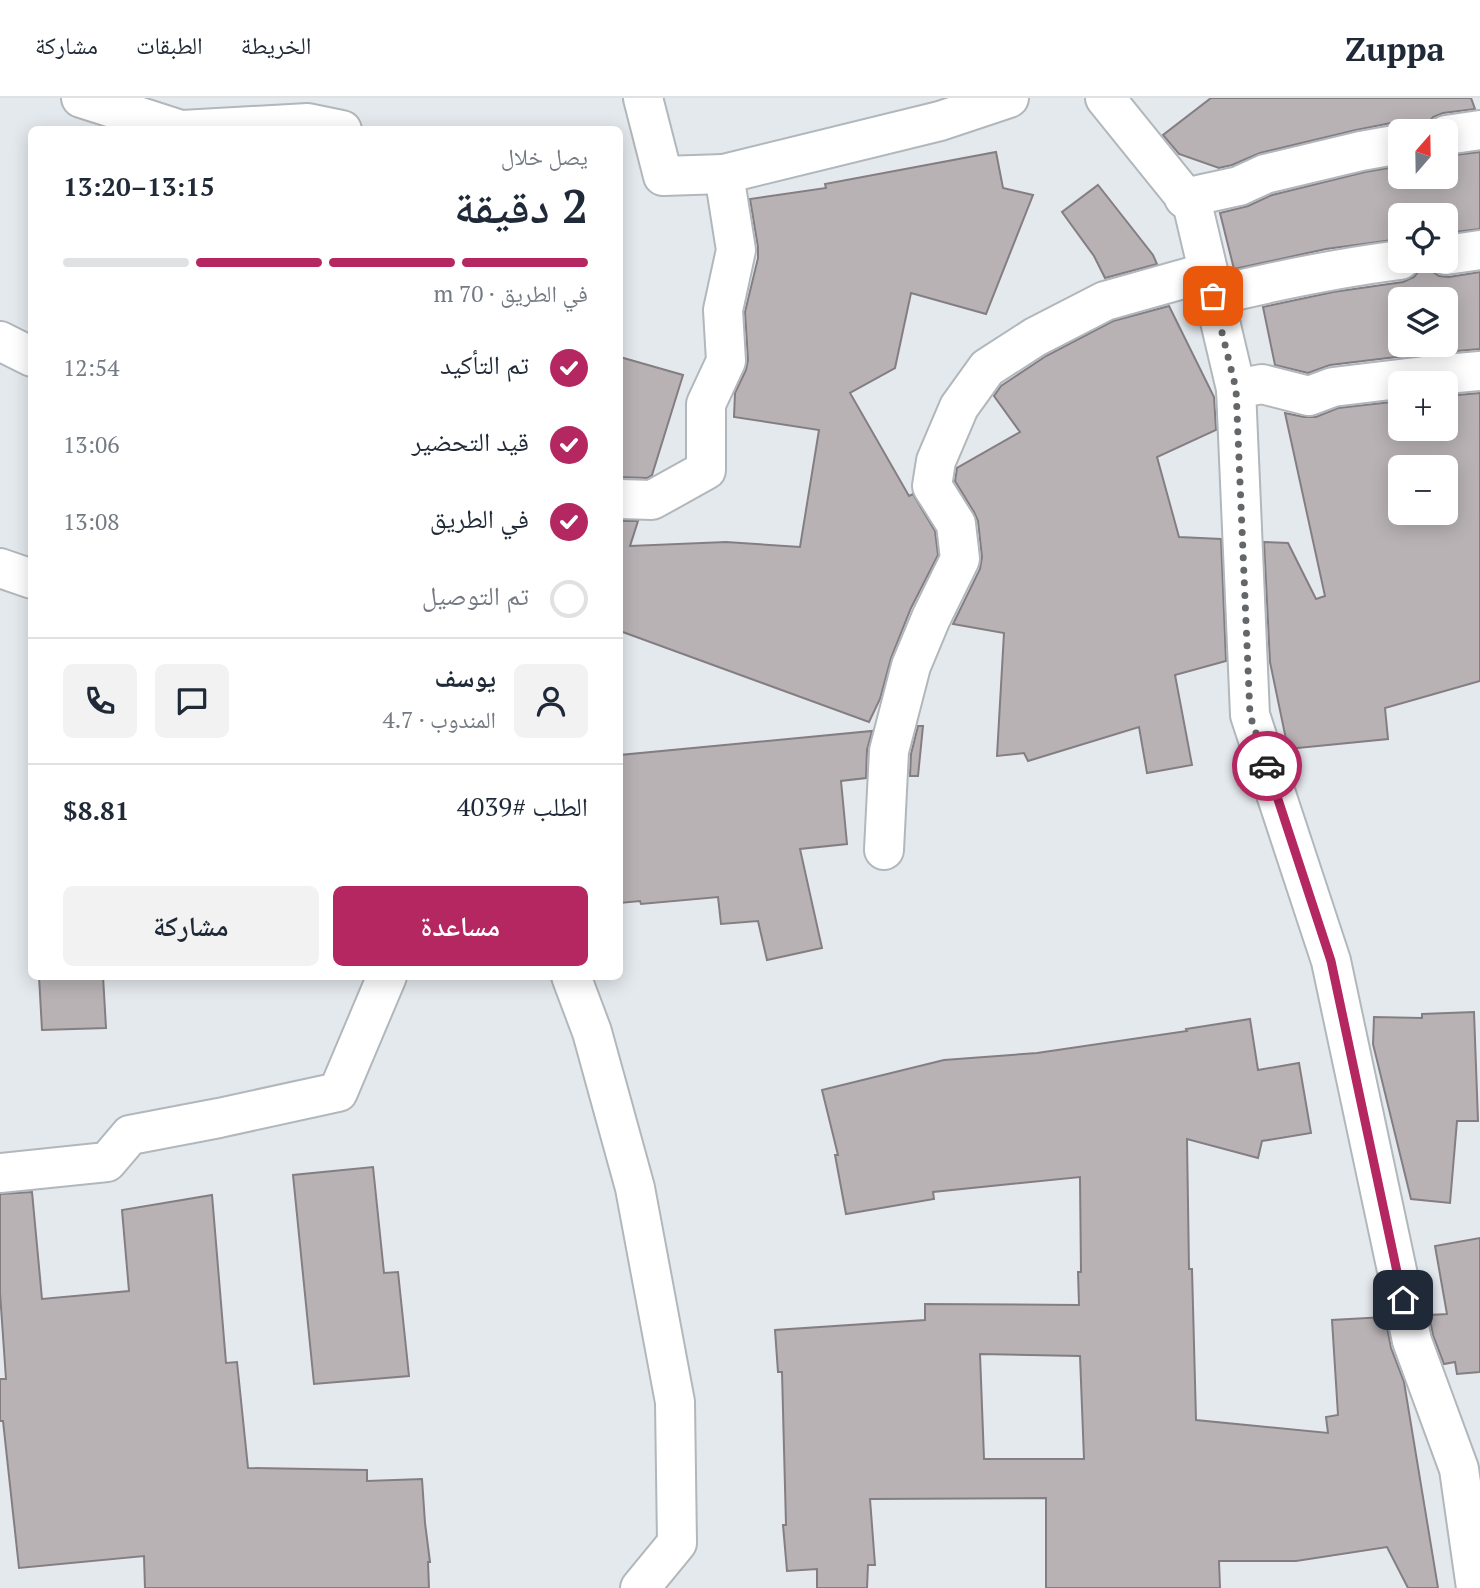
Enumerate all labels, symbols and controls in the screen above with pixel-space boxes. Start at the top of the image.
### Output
text: Zuppa [1345,27,1445,70]
text: مشاركة [35,29,98,61]
text: الطبقات [136,29,203,61]
text: الخريطة [241,29,311,61]
north arrow [1388,119,1458,189]
map controls [1388,119,1458,525]
text: يصل خلال [501,141,588,172]
text: 13:15–13:20 [63,169,215,203]
text: 2 دقيقة [454,175,588,236]
button: locate [1388,203,1458,273]
pin [1183,266,1243,326]
icon: bag [1194,277,1232,315]
text: في الطريق · 70 m [434,278,588,309]
button: layers [1388,287,1458,357]
text: تم التأكيد [440,347,529,381]
icon: check [550,349,588,387]
text: 12:54 [63,352,120,383]
button: + [1388,371,1458,441]
text: قيد التحضير [412,424,529,458]
icon: check [550,426,588,464]
text: 13:06 [63,429,120,460]
button: − [1388,455,1458,525]
text: في الطريق [430,501,529,535]
icon: check [550,503,588,541]
text: 13:08 [63,506,120,537]
text: تم التوصيل [422,578,529,612]
text: يوسف [435,660,496,694]
button: phone [63,664,137,738]
button: chat [155,664,229,738]
button: person [514,664,588,738]
text: المندوب · 4.7 [382,704,496,735]
courier [1232,731,1302,801]
icon: car [1248,747,1286,785]
text: الطلب #4039 [457,789,588,823]
text: $8.81 [63,793,129,827]
button: مشاركة [63,886,319,966]
button: مساعدة [333,886,588,966]
pin [1373,1270,1433,1330]
icon: home [1384,1281,1422,1319]

